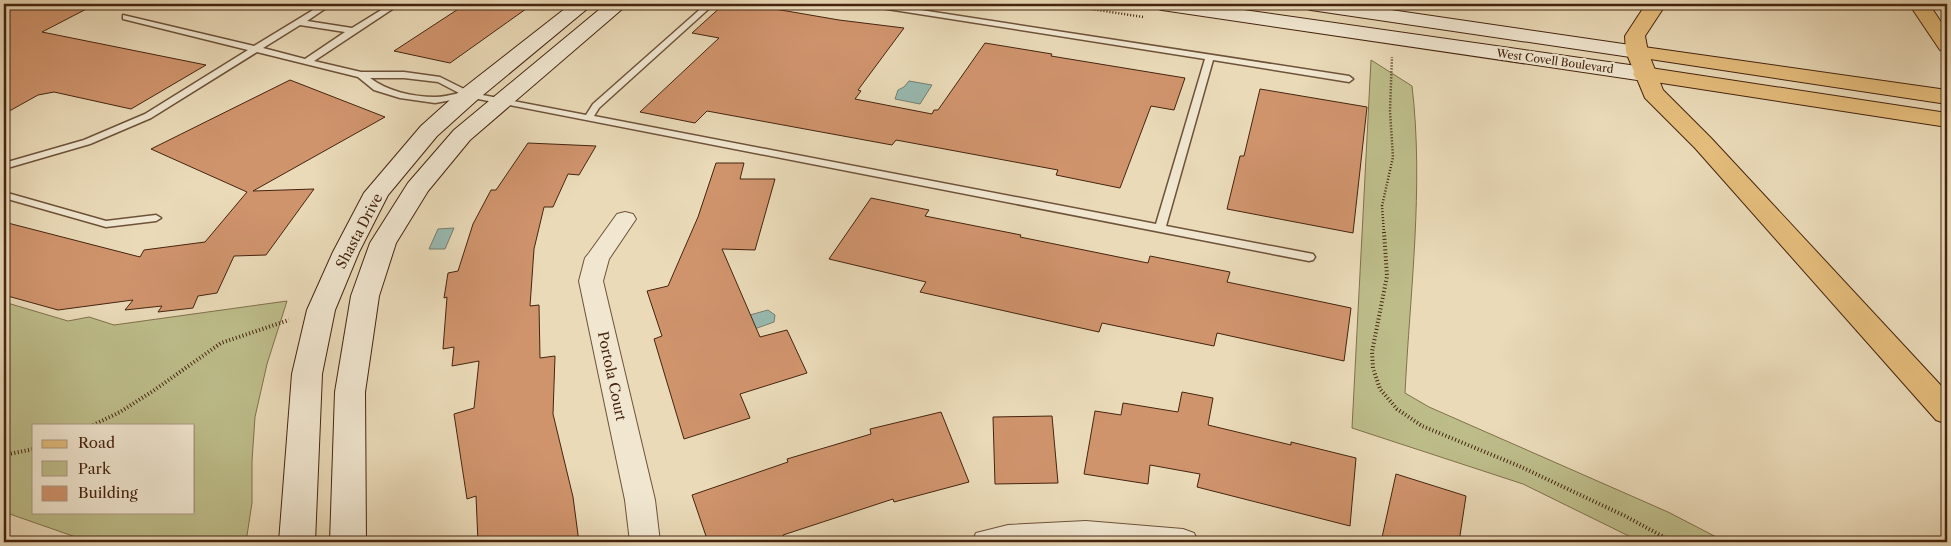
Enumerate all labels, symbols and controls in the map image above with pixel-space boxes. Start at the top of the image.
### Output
street label: West Covell Boulevard [1495,46,1615,76]
street label: Shasta Drive [332,190,386,272]
street label: Portola Court [594,330,630,422]
legend [32,424,195,514]
text: Road [78,433,115,452]
text: Park [78,459,112,478]
text: Building [78,483,138,502]

